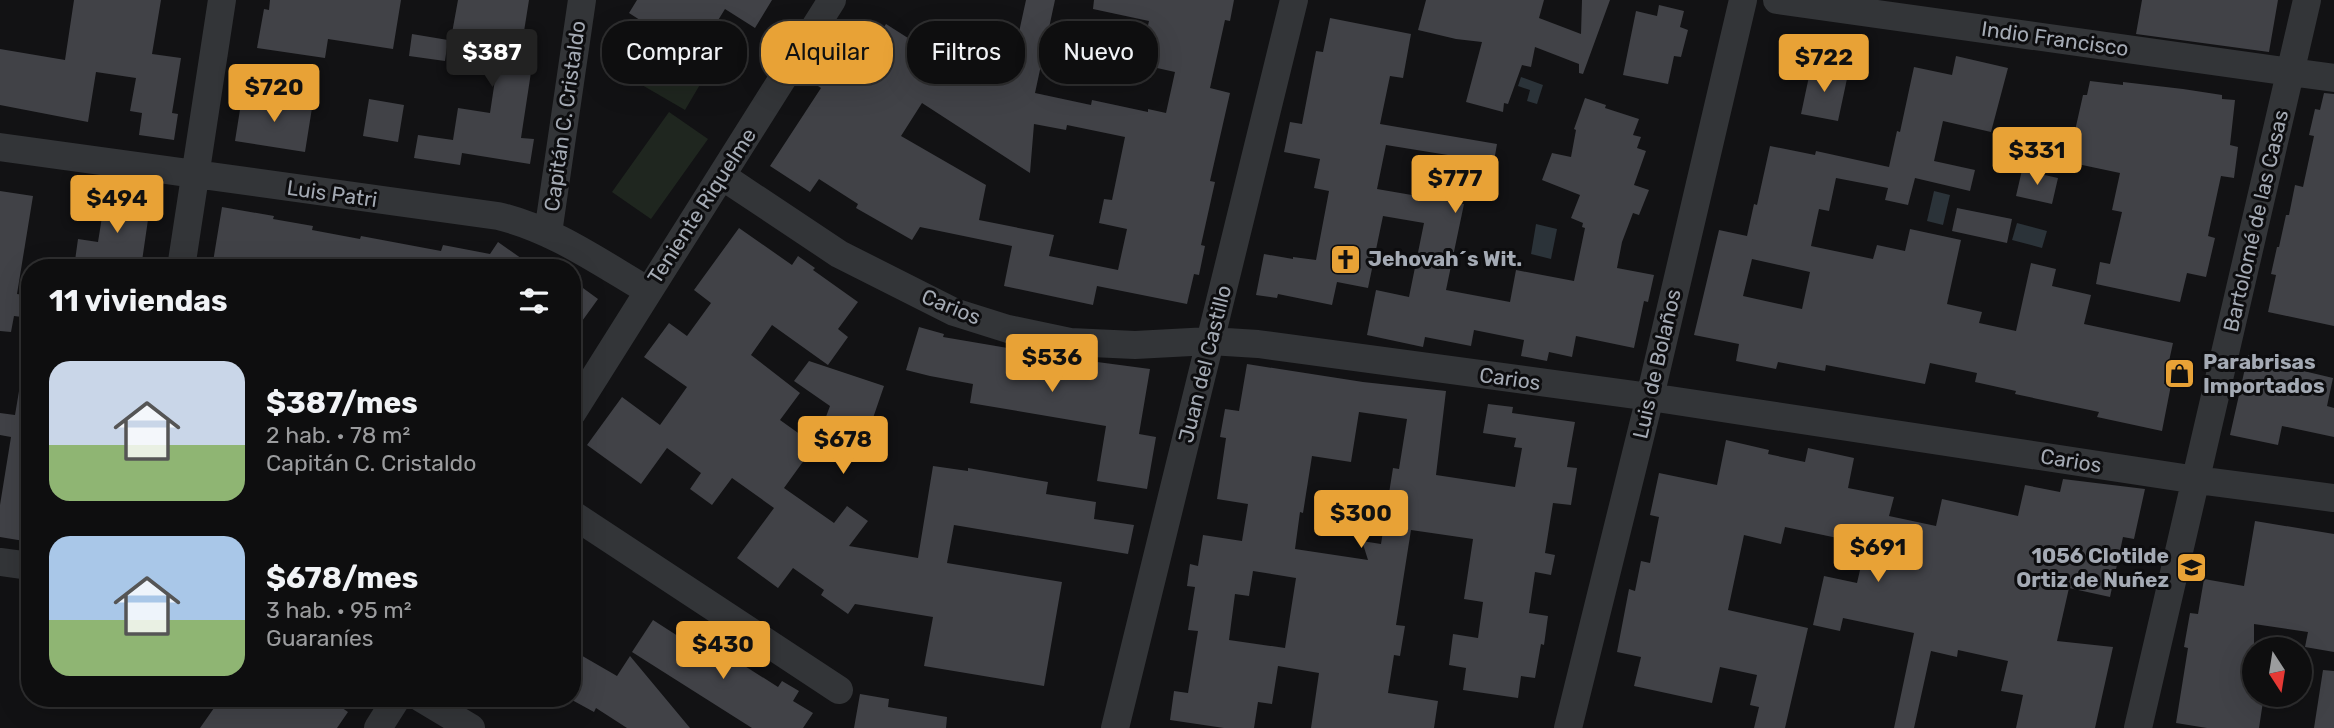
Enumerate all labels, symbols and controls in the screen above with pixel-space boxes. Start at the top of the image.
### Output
street label: Indio Francisco [1980,16,2130,61]
street label: Capitán C. Cristaldo [539,19,590,213]
chip: Comprar [602,21,747,84]
chip: Alquilar [761,21,893,84]
chip: Filtros [907,21,1025,84]
chip: Nuevo [1039,21,1158,84]
pin: $387 [451,29,533,89]
pin: $722 [1783,34,1865,94]
text: $387 [462,38,522,66]
text: $722 [1795,43,1853,71]
pin: $720 [233,64,315,124]
text: $720 [244,73,304,101]
street label: Bartolomé de las Casas [2218,107,2293,334]
street label: Teniente Riquelme [642,123,761,288]
pin: $331 [1996,128,2078,187]
text: $331 [2009,136,2065,164]
pin: $777 [1414,156,1496,215]
text: $777 [1428,164,1482,192]
street label: Luis Patri [285,175,379,212]
pin: $494 [76,176,158,235]
text: $494 [86,184,148,212]
church icon: Jehovah´s Wit. [1328,242,1362,276]
place label: Jehovah´s Wit. [1368,246,1522,271]
icon: filters [515,282,553,320]
street label: Juan del Castillo [1173,282,1236,445]
text: 11 viviendas [49,283,228,319]
street label: Carios [918,283,984,330]
street label: Luis de Bolaños [1627,287,1686,441]
pin: $536 [1011,334,1093,394]
text: $536 [1022,343,1082,371]
place label: Parabrisas Importados [2203,349,2325,398]
shop icon: Parabrisas Importados [2163,357,2197,391]
street label: Carios [1478,362,1542,395]
text: $387/mes [266,385,418,421]
icon: home [105,389,189,473]
pin: $678 [802,416,884,476]
text: 2 hab. · 78 m² [266,421,410,449]
text: $678 [814,425,872,453]
street label: Carios [2039,443,2103,478]
text: Capitán C. Cristaldo [266,449,477,477]
pin: $300 [1320,490,1402,550]
text: $300 [1330,499,1392,527]
pin: $691 [1837,524,1919,584]
text: $691 [1850,533,1906,561]
place label: 1056 Clotilde Ortiz de Nuñez [2016,543,2169,592]
school or university icon: 1056 Clotilde Ortiz de Nuñez [2175,551,2209,585]
text: $678/mes [266,560,418,596]
icon: home [105,564,189,648]
text: 3 hab. · 95 m² [266,596,412,624]
pin: $430 [682,622,764,681]
text: Guaraníes [266,624,374,652]
text: $430 [692,630,754,658]
north arrow [2242,637,2312,707]
map controls [2242,637,2312,707]

